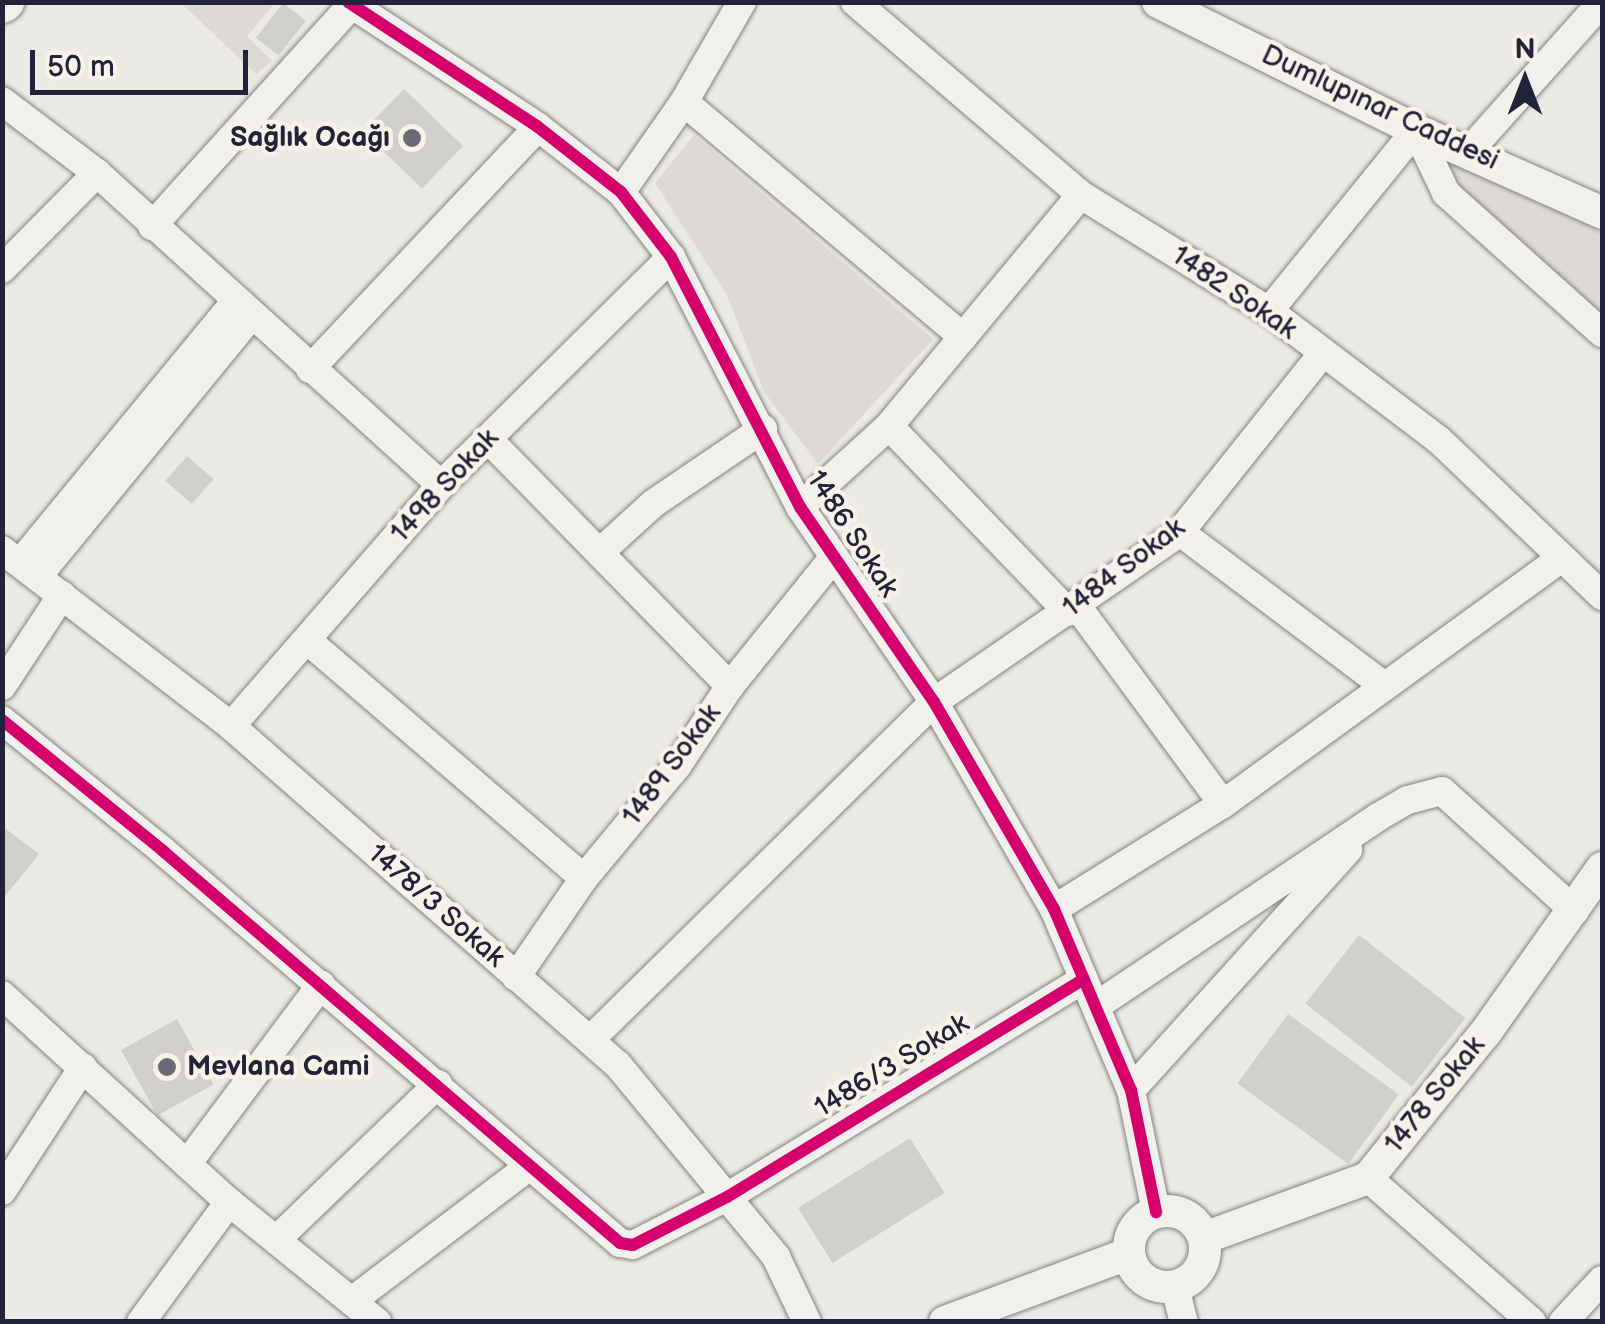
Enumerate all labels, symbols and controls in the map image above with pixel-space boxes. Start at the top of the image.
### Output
scale bar [35,30,252,92]
north arrow [1475,30,1575,130]
text: N [1514,33,1536,66]
street label: Dumlupınar Caddesi [1256,38,1504,178]
text: 50 m [47,49,115,85]
place label: Sağlık Ocağı [230,121,390,155]
marker: Sağlık Ocağı [399,125,425,151]
street label: 1482 Sokak [1165,239,1303,347]
street label: 1498 Sokak [384,422,506,550]
street label: 1486 Sokak [799,464,905,604]
street label: 1484 Sokak [1056,511,1192,625]
street label: 1489 Sokak [615,698,729,832]
street label: 1478/3 Sokak [360,837,512,975]
street label: 1486/3 Sokak [809,1007,975,1125]
street label: 1478 Sokak [1378,1030,1492,1160]
place label: Mevlana Cami [187,1050,370,1084]
marker: Mevlana Cami [156,1056,178,1078]

